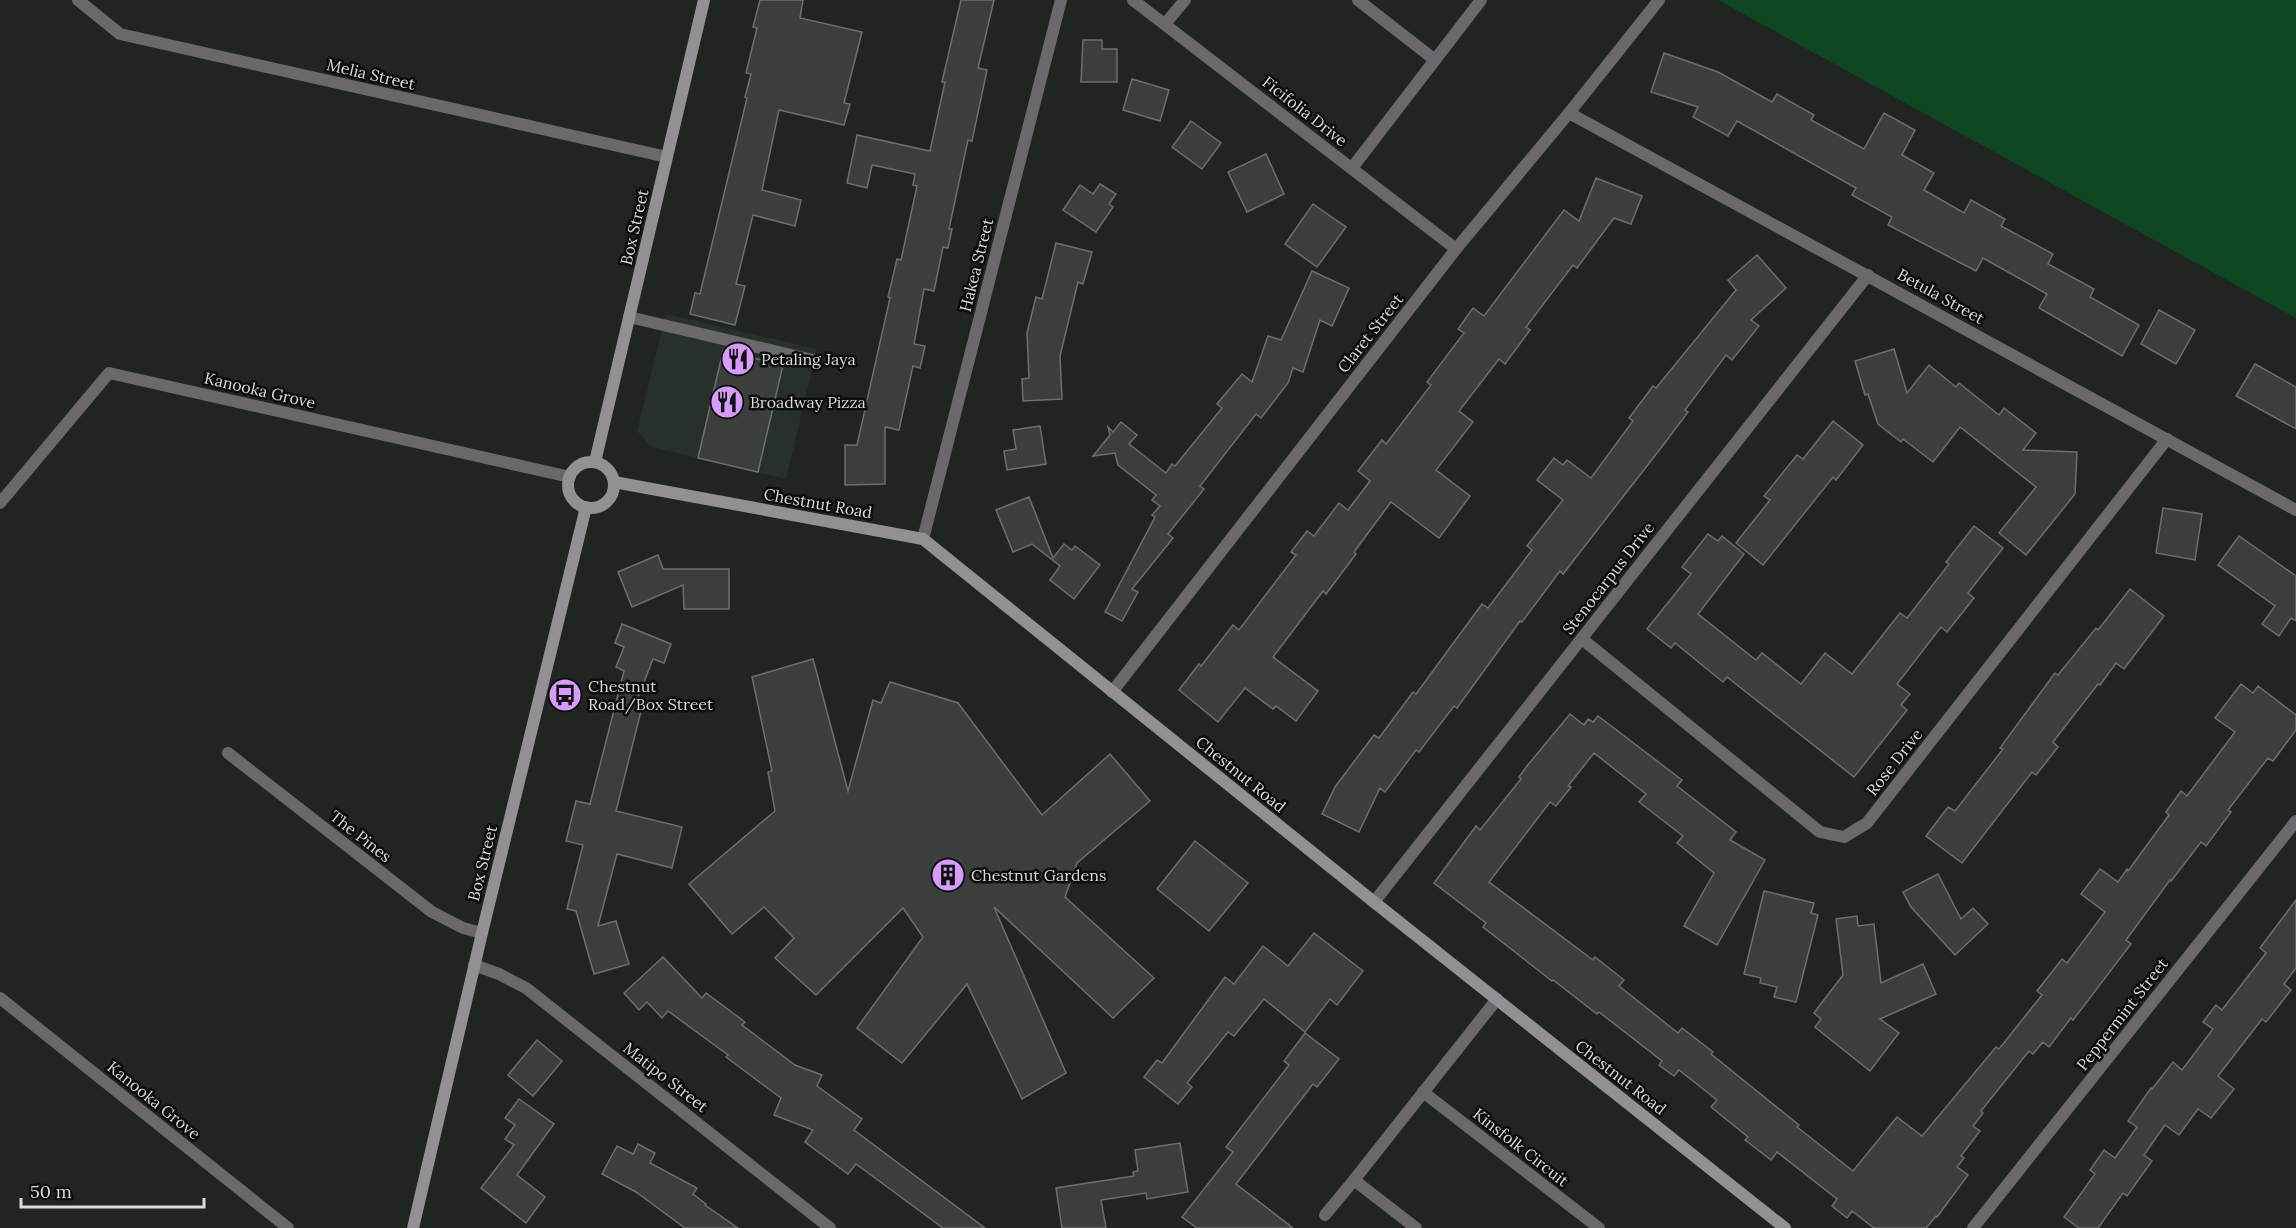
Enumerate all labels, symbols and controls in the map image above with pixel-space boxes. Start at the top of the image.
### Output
street label: Melia Street [325,54,418,94]
street label: Ficifolia Drive [1259,72,1352,151]
street label: Box Street [616,186,653,267]
street label: Hakea Street [955,215,997,314]
street label: Betula Street [1894,264,1989,329]
street label: Claret Street [1333,289,1408,377]
restaurant icon: Petaling Jaya [720,341,756,377]
place label: Petaling Jaya [761,349,856,369]
street label: Kanooka Grove [202,367,318,413]
restaurant icon: Broadway Pizza [709,384,745,420]
place label: Broadway Pizza [750,392,866,412]
street label: Chestnut Road [762,484,874,522]
street label: Stenocarpus Drive [1558,517,1658,638]
place label: Chestnut Road/Box Street [588,676,714,715]
bus stop icon: Chestnut Road/Box Street [547,677,583,713]
street label: Rose Drive [1862,724,1927,800]
street label: Chestnut Road [1192,732,1290,817]
street label: The Pines [326,806,396,866]
street label: Box Street [463,822,501,903]
building icon: Chestnut Gardens [930,857,966,893]
place label: Chestnut Gardens [971,865,1106,885]
street label: Peppermint Street [2072,953,2173,1074]
street label: Chestnut Road [1572,1035,1671,1119]
street label: Matipo Street [620,1038,713,1117]
street label: Kanooka Grove [104,1056,205,1144]
street label: Kinsfolk Circuit [1469,1103,1573,1191]
scale bar [21,1171,204,1209]
text: 50 m [30,1180,72,1203]

